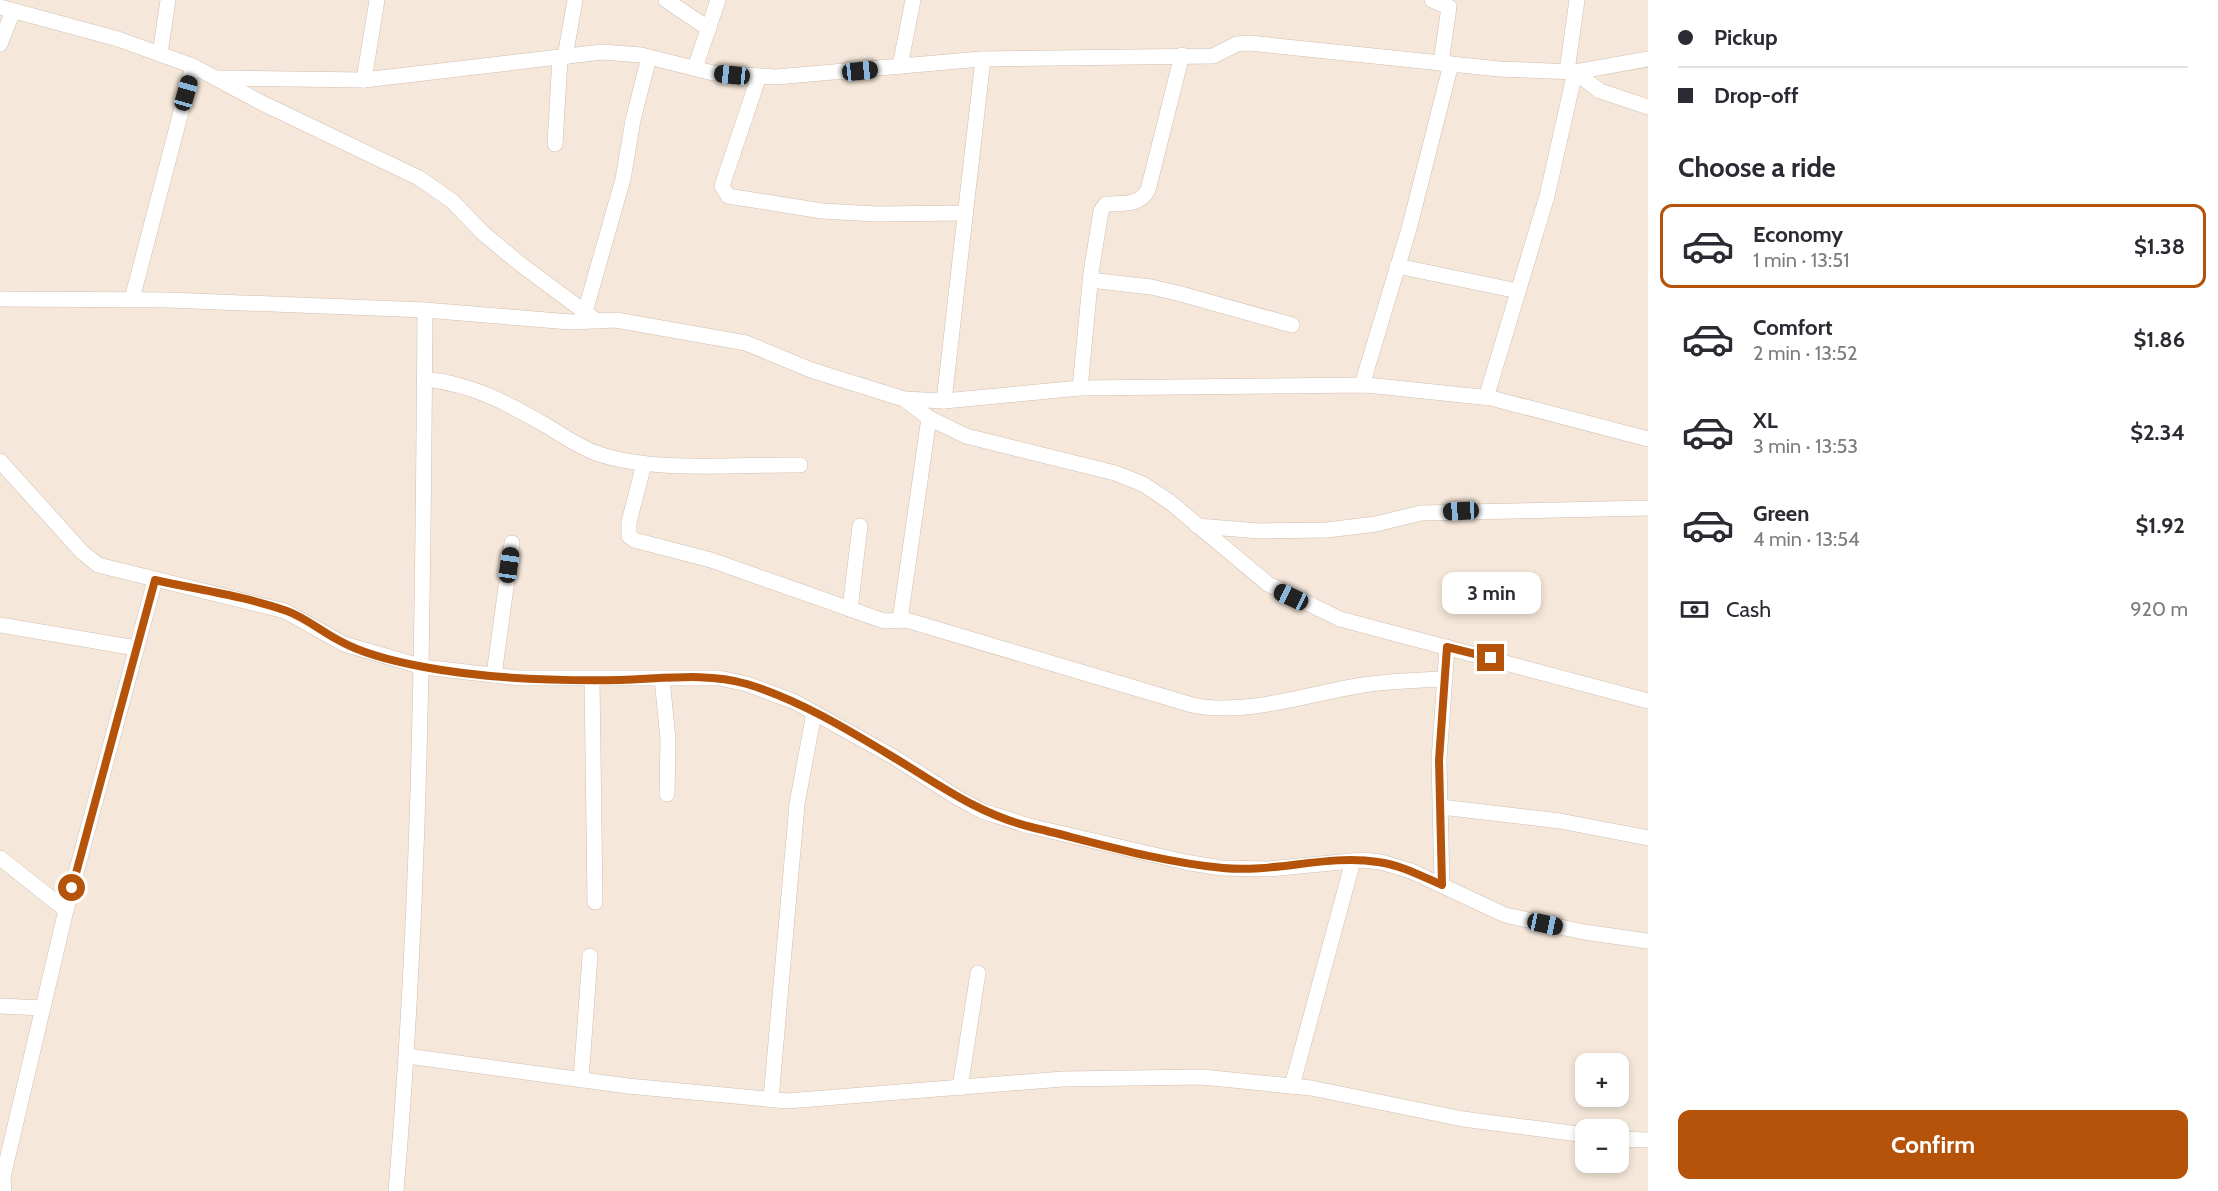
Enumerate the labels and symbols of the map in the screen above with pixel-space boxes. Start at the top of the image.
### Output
car [841,60,879,82]
car [713,64,751,86]
car [172,73,200,113]
car [1443,501,1479,521]
car [498,546,520,584]
callout: 3 min [1442,571,1540,613]
car [1271,581,1311,613]
route end [1477,644,1504,671]
route start [58,874,85,901]
car [1526,911,1564,937]

